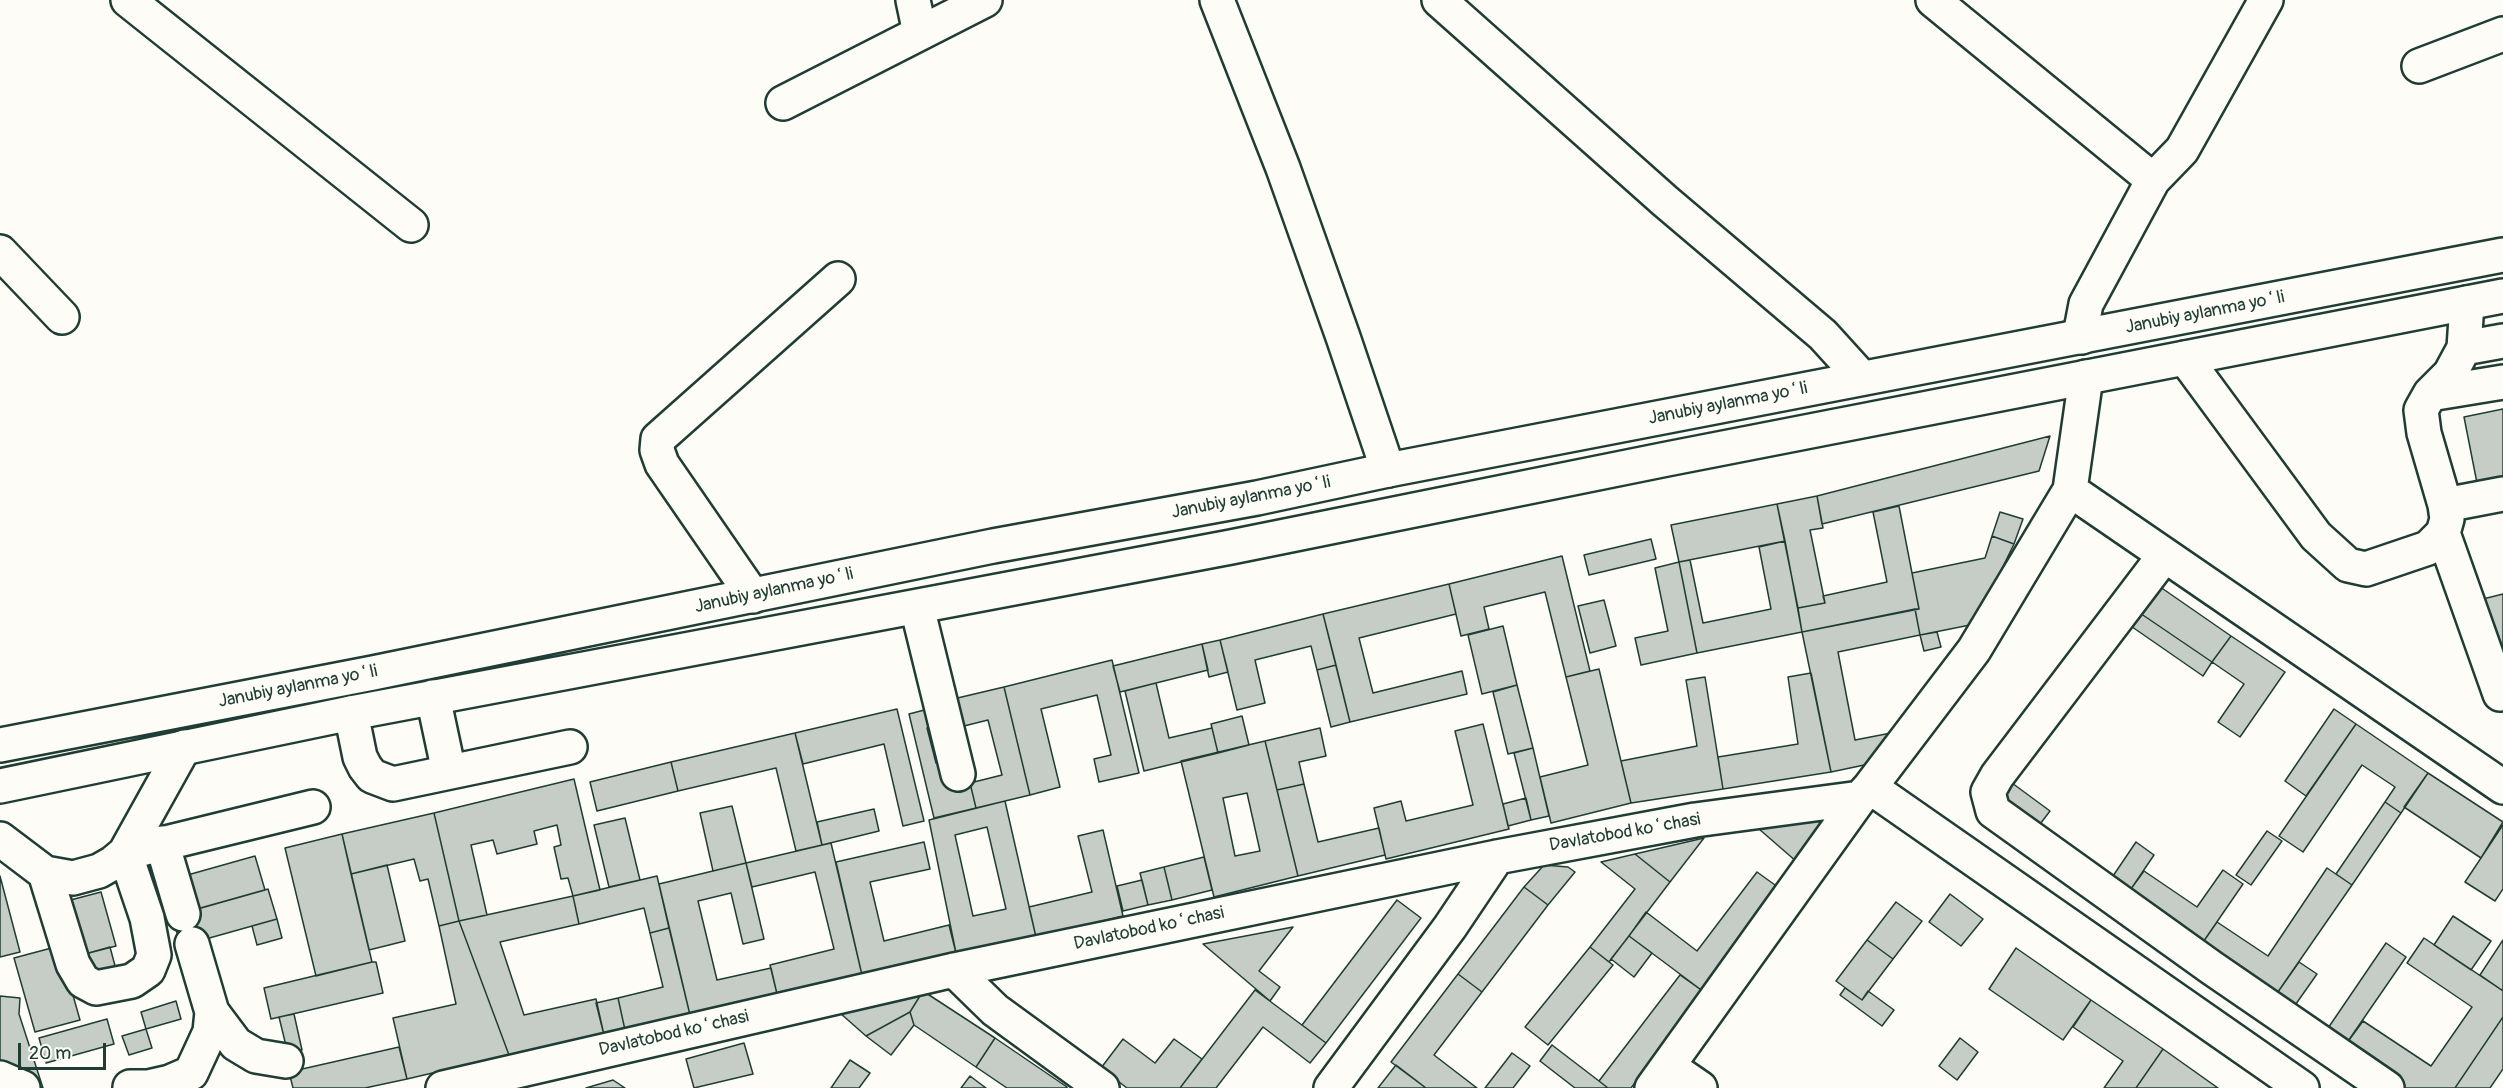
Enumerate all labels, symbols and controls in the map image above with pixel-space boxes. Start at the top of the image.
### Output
street label: Janubiy aylanma yoʻli [2124,287,2286,339]
street label: Janubiy aylanma yoʻli [1647,378,1809,430]
street label: Janubiy aylanma yoʻli [1170,472,1332,524]
street label: Janubiy aylanma yoʻli [693,564,855,618]
street label: Janubiy aylanma yoʻli [217,661,379,713]
street label: Davlatobod koʻchasi [1548,809,1702,857]
street label: Davlatobod koʻchasi [1072,903,1226,955]
street label: Davlatobod koʻchasi [597,1006,751,1062]
scale bar [21,1031,110,1069]
text: 20 m [29,1042,71,1065]

